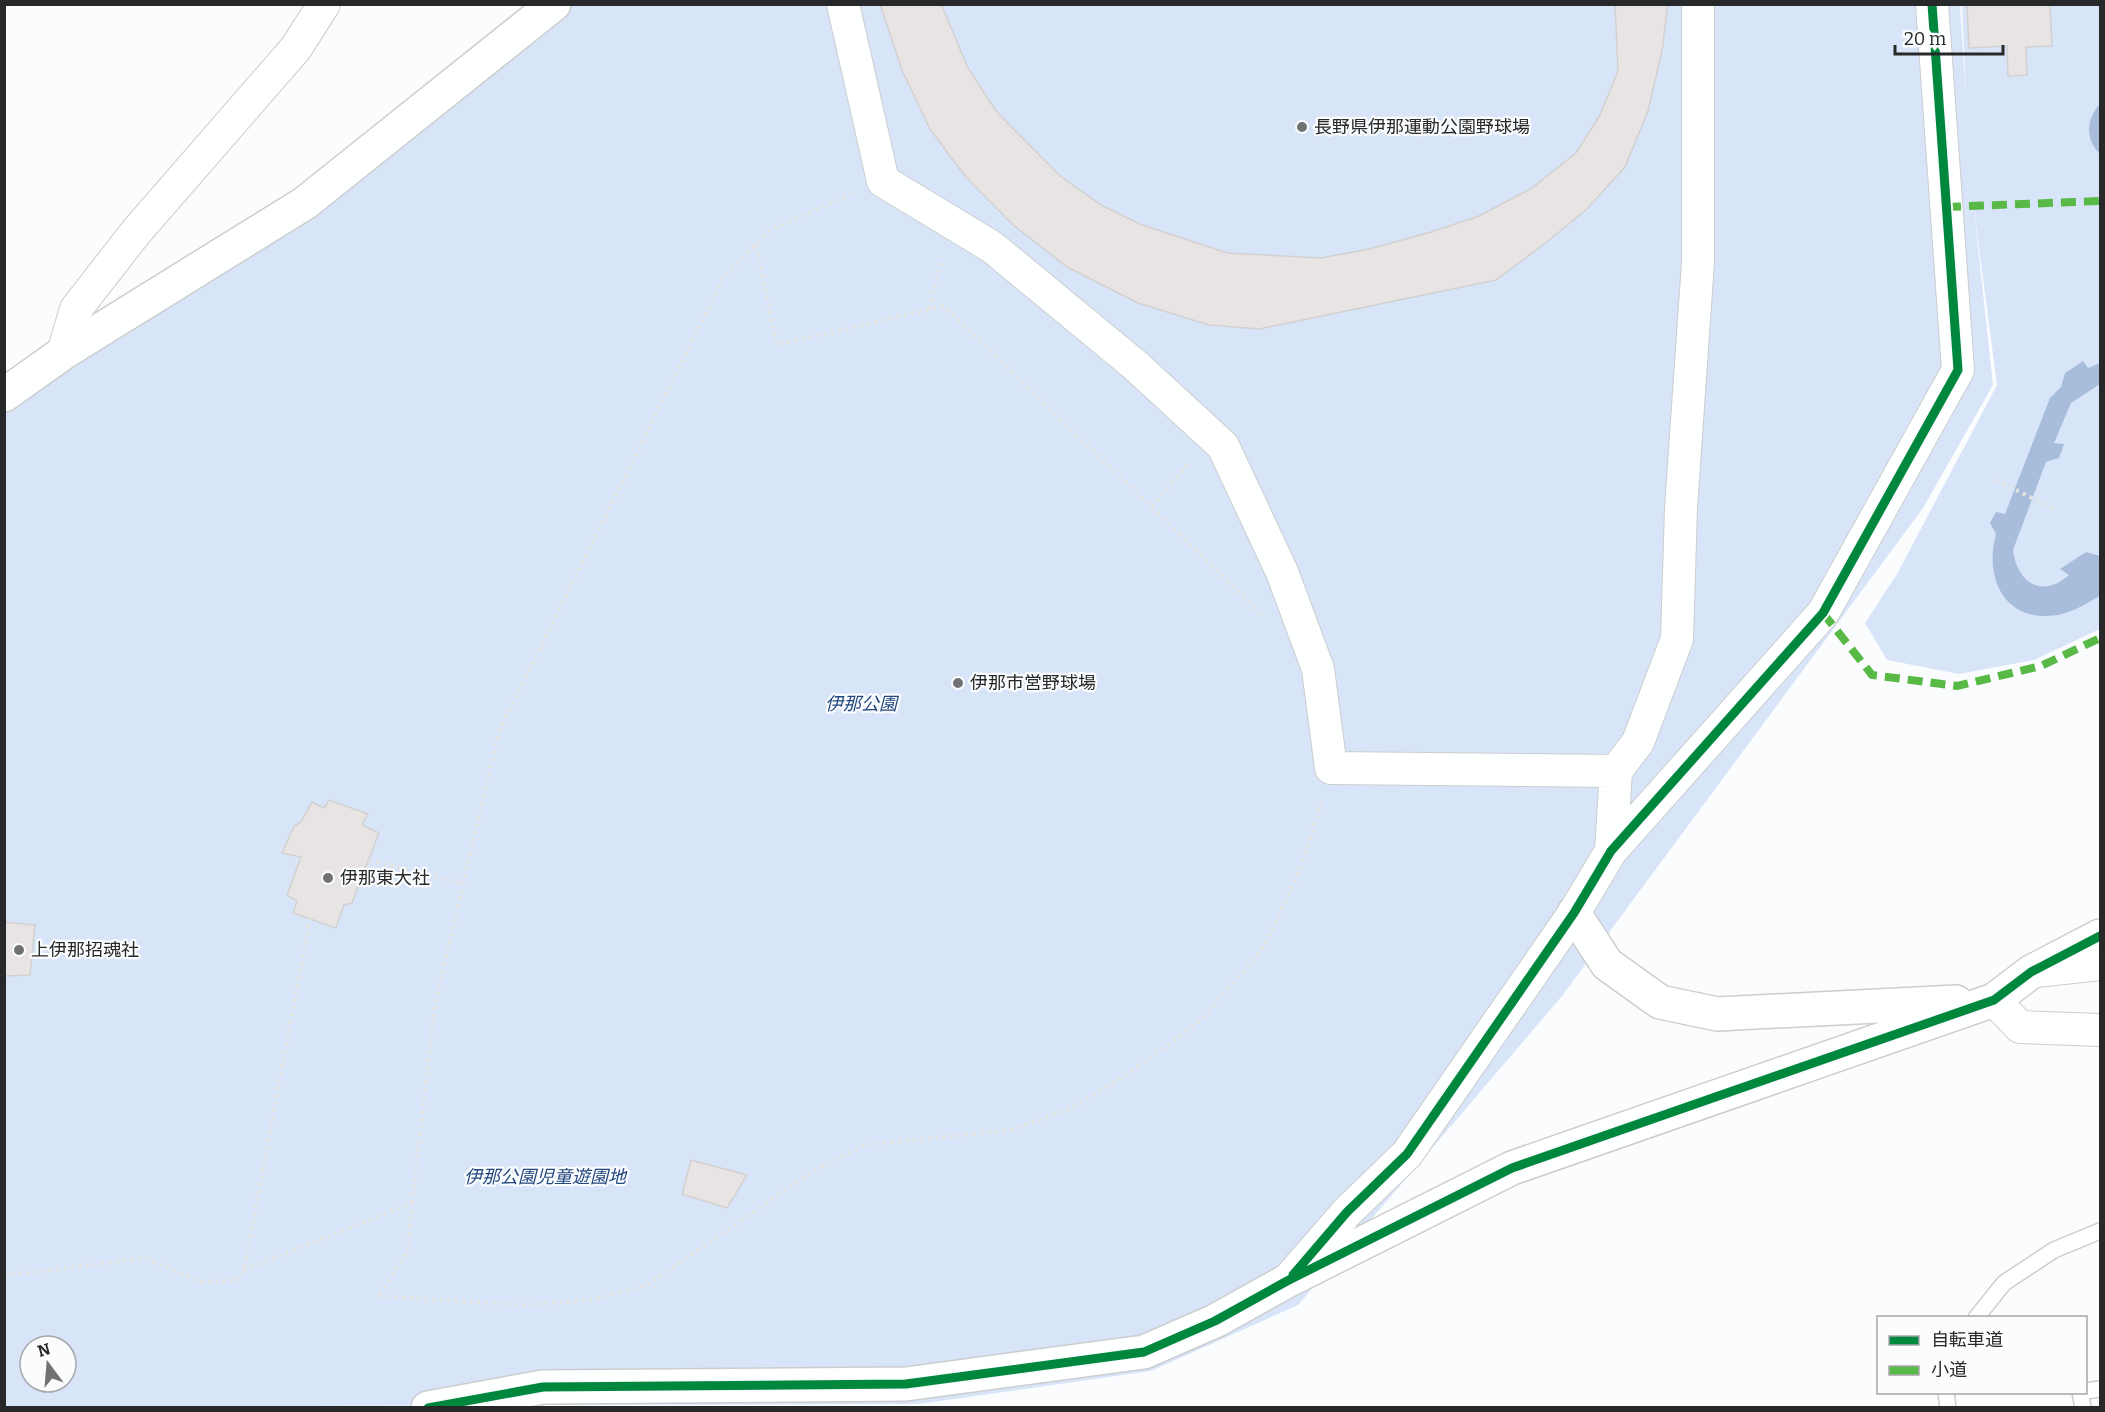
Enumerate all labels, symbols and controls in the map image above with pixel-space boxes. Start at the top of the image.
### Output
scale bar [1895,18,2003,56]
text: 20 m [1904,28,1946,50]
place label: 長野県伊那運動公園野球場 [1314,116,1530,138]
marker: 長野県伊那運動公園野球場 [1295,120,1309,134]
place label: 伊那市営野球場 [970,672,1096,694]
marker: 伊那市営野球場 [951,676,965,690]
park label: 伊那公園 [825,693,900,715]
place label: 伊那東大社 [340,867,430,889]
marker: 伊那東大社 [321,871,335,885]
place label: 上伊那招魂社 [31,939,139,961]
marker: 上伊那招魂社 [12,943,26,957]
park label: 伊那公園児童遊園地 [464,1166,628,1188]
legend [1877,1316,2087,1394]
text: 自転車道 [1931,1329,2003,1351]
north arrow [18,1334,78,1394]
text: N [35,1339,53,1361]
text: 小道 [1931,1359,1967,1381]

